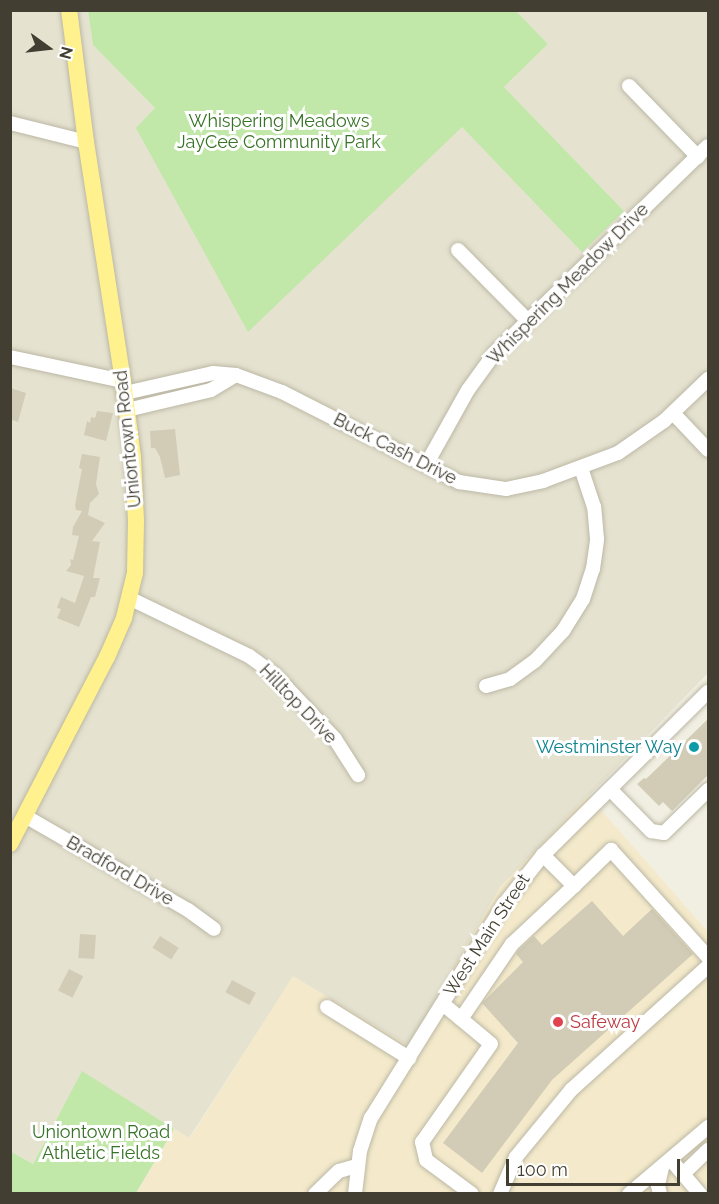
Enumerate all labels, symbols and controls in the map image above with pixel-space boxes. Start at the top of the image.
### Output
north arrow [18,18,78,78]
text: N [55,44,77,61]
park label: Whispering Meadows JayCee Community Park [177,111,381,154]
street label: Whispering Meadow Drive [483,199,653,369]
street label: Uniontown Road [110,369,146,509]
street label: Buck Cash Drive [330,409,460,489]
street label: Hilltop Drive [255,660,341,748]
place label: Westminster Way [535,736,682,758]
marker: Westminster Way [687,740,701,754]
street label: Bradford Drive [62,832,178,910]
street label: West Main Street [439,870,535,1000]
place label: Safeway [570,1011,640,1033]
marker: Safeway [551,1015,565,1029]
park label: Uniontown Road Athletic Fields [32,1122,170,1164]
scale bar [509,1147,683,1185]
text: 100 m [517,1159,568,1180]

